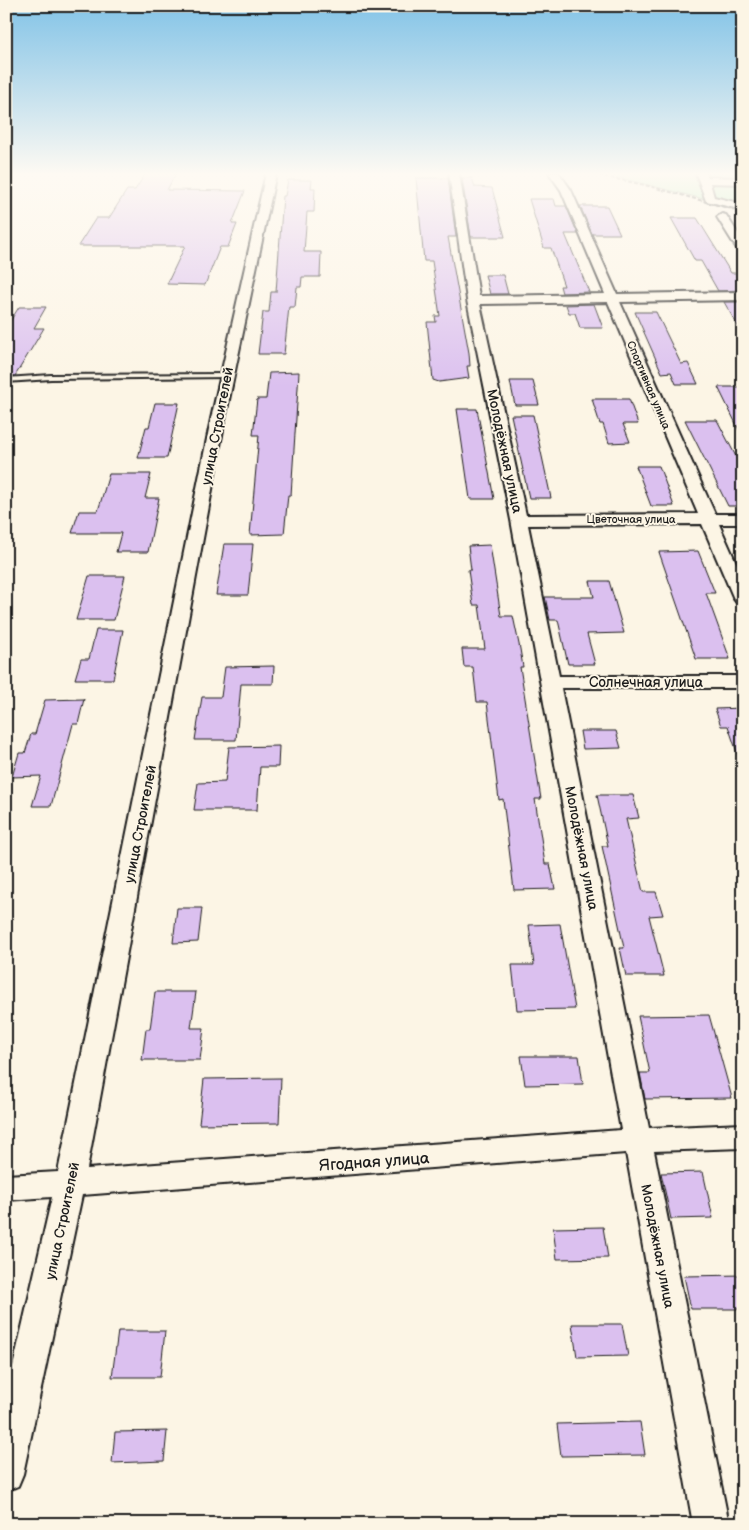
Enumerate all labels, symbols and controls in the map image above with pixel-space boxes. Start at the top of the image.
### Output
street label: Спортивная улица [624,339,673,432]
street label: улица Строителей [198,366,237,486]
street label: Молодёжная улица [483,388,526,515]
street label: Цветочная улица [587,513,676,526]
street label: Солнечная улица [589,674,704,691]
street label: улица Строителей [121,764,160,884]
street label: Молодёжная улица [561,785,602,912]
street label: Ягодная улица [318,1149,431,1176]
street label: улица Строителей [42,1161,83,1281]
street label: Молодёжная улица [637,1183,678,1310]

